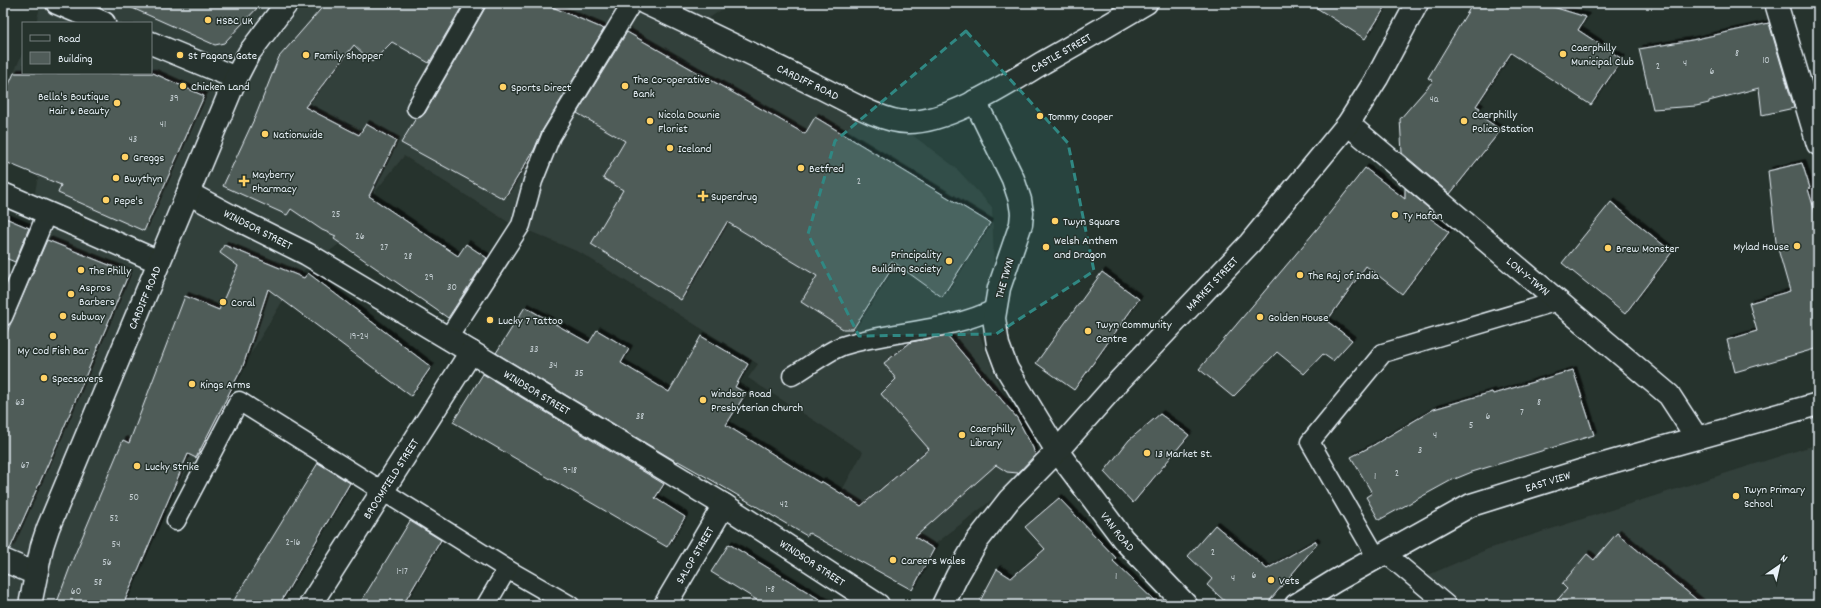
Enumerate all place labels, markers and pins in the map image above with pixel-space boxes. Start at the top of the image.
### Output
place label: HSBC UK [216,13,254,30]
marker: HSBC UK [203,15,213,25]
place label: Caerphilly Municipal Club [1571,40,1634,71]
place label: St Fagans Gate [188,48,257,65]
place label: Family Shopper [314,48,383,65]
marker: Caerphilly Municipal Club [1558,49,1568,59]
marker: St Fagans Gate [175,50,185,60]
marker: Family Shopper [301,50,311,60]
place label: The Co-operative Bank [633,72,710,103]
place label: Chicken Land [191,79,250,96]
place label: Sports Direct [511,80,572,97]
marker: Chicken Land [178,81,188,91]
marker: The Co-operative Bank [620,81,630,91]
marker: Sports Direct [498,82,508,92]
place label: Bella's Boutique Hair & Beauty [38,89,110,120]
marker: Bella's Boutique Hair & Beauty [112,98,122,108]
place label: Nicola Downie Florist [658,107,720,138]
place label: Caerphilly Police Station [1472,107,1534,138]
place label: Tommy Cooper [1048,109,1114,126]
marker: Tommy Cooper [1035,111,1045,121]
marker: Nicola Downie Florist [645,116,655,126]
marker: Caerphilly Police Station [1459,116,1469,126]
place label: Nationwide [273,127,323,144]
marker: Nationwide [260,129,270,139]
place label: Iceland [678,141,711,158]
marker: Iceland [665,143,675,153]
place label: Greggs [133,150,164,167]
marker: Greggs [120,152,130,162]
place label: Betfred [809,161,844,178]
marker: Betfred [796,163,806,173]
place label: Mayberry Pharmacy [252,167,298,198]
place label: Bwythyn [124,171,163,188]
marker: Bwythyn [111,173,121,183]
marker: Mayberry Pharmacy [239,176,249,186]
place label: Superdrug [711,189,757,206]
marker: Superdrug [698,191,708,201]
place label: Pepe's [114,193,143,210]
marker: Pepe's [101,195,111,205]
place label: Ty Hafan [1403,208,1443,225]
marker: Ty Hafan [1390,210,1400,220]
place label: Twyn Square [1063,214,1120,231]
marker: Twyn Square [1050,216,1060,226]
place label: Welsh Anthem and Dragon [1054,233,1118,264]
place label: Mylad House [1733,239,1789,256]
place label: Brew Monster [1616,241,1680,258]
marker: Mylad House [1792,241,1802,251]
marker: Welsh Anthem and Dragon [1041,242,1051,252]
marker: Brew Monster [1603,243,1613,253]
place label: Principality Building Society [871,247,942,278]
marker: Principality Building Society [944,256,954,266]
place label: The Philly [89,263,132,280]
marker: The Philly [76,265,86,275]
place label: The Raj of India [1308,268,1379,285]
marker: The Raj of India [1295,270,1305,280]
place label: Aspros Barbers [79,280,115,311]
marker: Aspros Barbers [66,289,76,299]
place label: Coral [231,295,255,312]
marker: Coral [218,297,228,307]
place label: Subway [71,309,106,326]
place label: Golden House [1268,310,1328,327]
marker: Subway [58,311,68,321]
marker: Golden House [1255,312,1265,322]
place label: Lucky 7 Tattoo [498,313,563,330]
marker: Lucky 7 Tattoo [485,315,495,325]
place label: Twyn Community Centre [1096,317,1173,348]
marker: Twyn Community Centre [1083,326,1093,336]
marker: My Cod Fish Bar [48,331,58,341]
place label: My Cod Fish Bar [18,343,89,360]
place label: Specsavers [52,371,103,388]
marker: Specsavers [39,373,49,383]
place label: Kings Arms [200,377,251,394]
marker: Kings Arms [187,379,197,389]
place label: Windsor Road Presbyterian Church [711,386,803,417]
marker: Windsor Road Presbyterian Church [698,395,708,405]
place label: Caerphilly Library [970,421,1016,452]
marker: Caerphilly Library [957,430,967,440]
place label: 13 Market St. [1155,446,1212,463]
marker: 13 Market St. [1142,448,1152,458]
place label: Lucky Strike [145,459,199,476]
marker: Lucky Strike [132,461,142,471]
place label: Twyn Primary School [1744,482,1806,513]
marker: Twyn Primary School [1731,491,1741,501]
place label: Careers Wales [901,553,966,570]
marker: Careers Wales [888,555,898,565]
place label: Vets [1279,573,1300,590]
marker: Vets [1266,575,1276,585]

